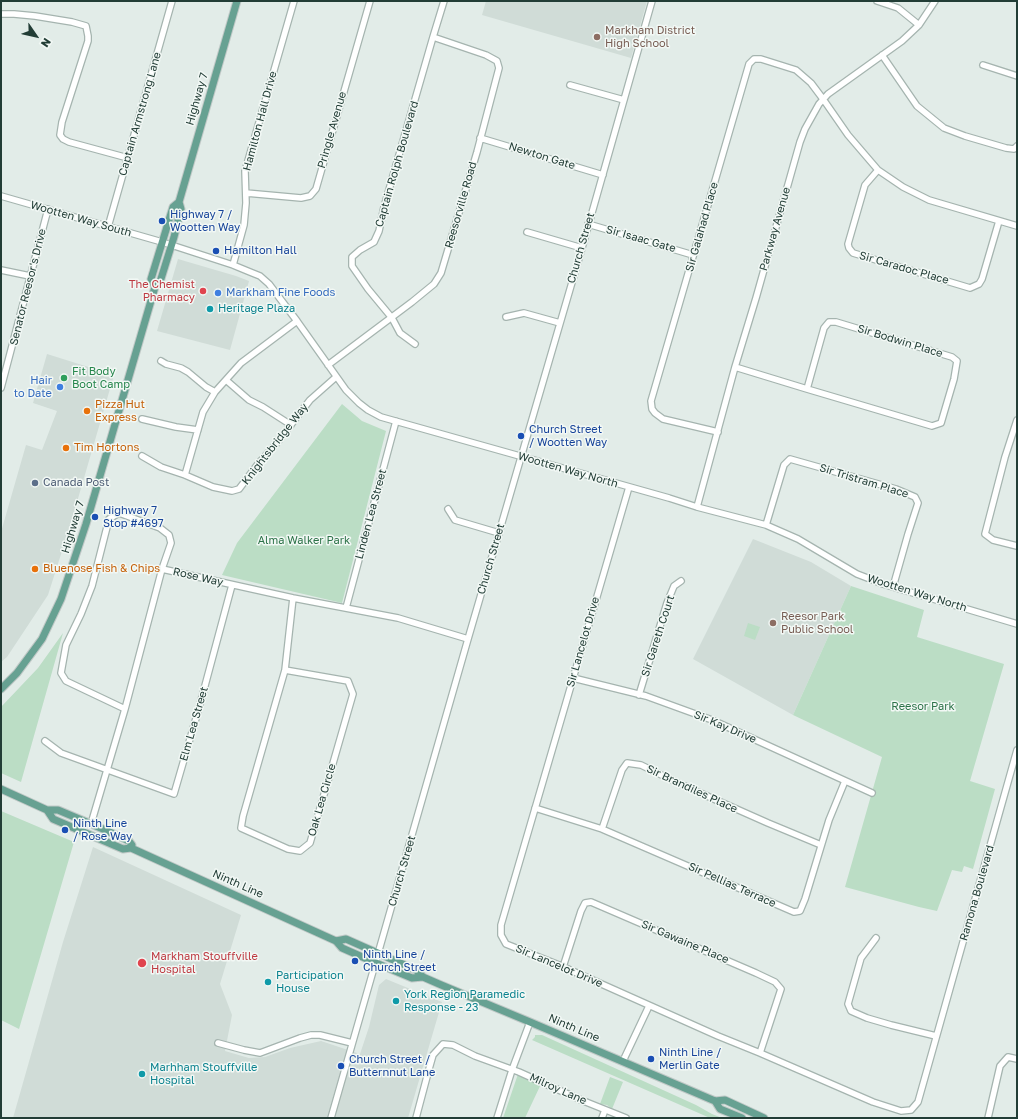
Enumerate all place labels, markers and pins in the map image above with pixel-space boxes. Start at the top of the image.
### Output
place label: Markham District High School [605,24,695,50]
marker: Markham District High School [592,32,602,42]
place label: Highway 7 / Wootten Way [170,208,240,234]
marker: Highway 7 / Wootten Way [157,216,167,226]
place label: Hamilton Hall [224,244,297,258]
marker: Hamilton Hall [211,246,221,256]
place label: The Chemist Pharmacy [129,278,195,304]
marker: The Chemist Pharmacy [198,286,208,296]
place label: Markham Fine Foods [226,286,335,300]
marker: Markham Fine Foods [213,288,223,298]
place label: Heritage Plaza [218,302,295,316]
marker: Heritage Plaza [205,304,215,314]
place label: Fit Body Boot Camp [72,365,130,391]
marker: Fit Body Boot Camp [59,373,69,383]
place label: Hair to Date [14,374,52,400]
marker: Hair to Date [55,382,65,392]
place label: Pizza Hut Express [95,398,145,424]
marker: Pizza Hut Express [82,406,92,416]
place label: Church Street / Wootten Way [529,423,607,449]
marker: Church Street / Wootten Way [516,431,526,441]
place label: Tim Hortons [74,441,139,455]
marker: Tim Hortons [61,443,71,453]
place label: Canada Post [43,476,109,490]
marker: Canada Post [30,478,40,488]
place label: Highway 7 Stop #4697 [103,504,164,530]
marker: Highway 7 Stop #4697 [90,512,100,522]
place label: Bluenose Fish & Chips [43,562,160,576]
marker: Bluenose Fish & Chips [30,564,40,574]
place label: Reesor Park Public School [781,610,853,636]
marker: Reesor Park Public School [768,618,778,628]
place label: Ninth Line / Rose Way [73,817,132,843]
marker: Ninth Line / Rose Way [60,825,70,835]
place label: Ninth Line / Church Street [363,948,436,974]
place label: Markham Stouffville Hospital [151,950,258,976]
marker: Ninth Line / Church Street [350,956,360,966]
marker: Markham Stouffville Hospital [136,957,148,969]
place label: Participation House [276,969,344,995]
marker: Participation House [263,977,273,987]
place label: York Region Paramedic Response - 23 [404,988,525,1014]
marker: York Region Paramedic Response - 23 [391,996,401,1006]
place label: Ninth Line / Merlin Gate [659,1046,721,1072]
place label: Church Street / Butternnut Lane [349,1053,435,1079]
marker: Ninth Line / Merlin Gate [646,1054,656,1064]
place label: Marhham Stouffville Hospital [150,1061,257,1087]
marker: Church Street / Butternnut Lane [336,1061,346,1071]
marker: Marhham Stouffville Hospital [137,1069,147,1079]

